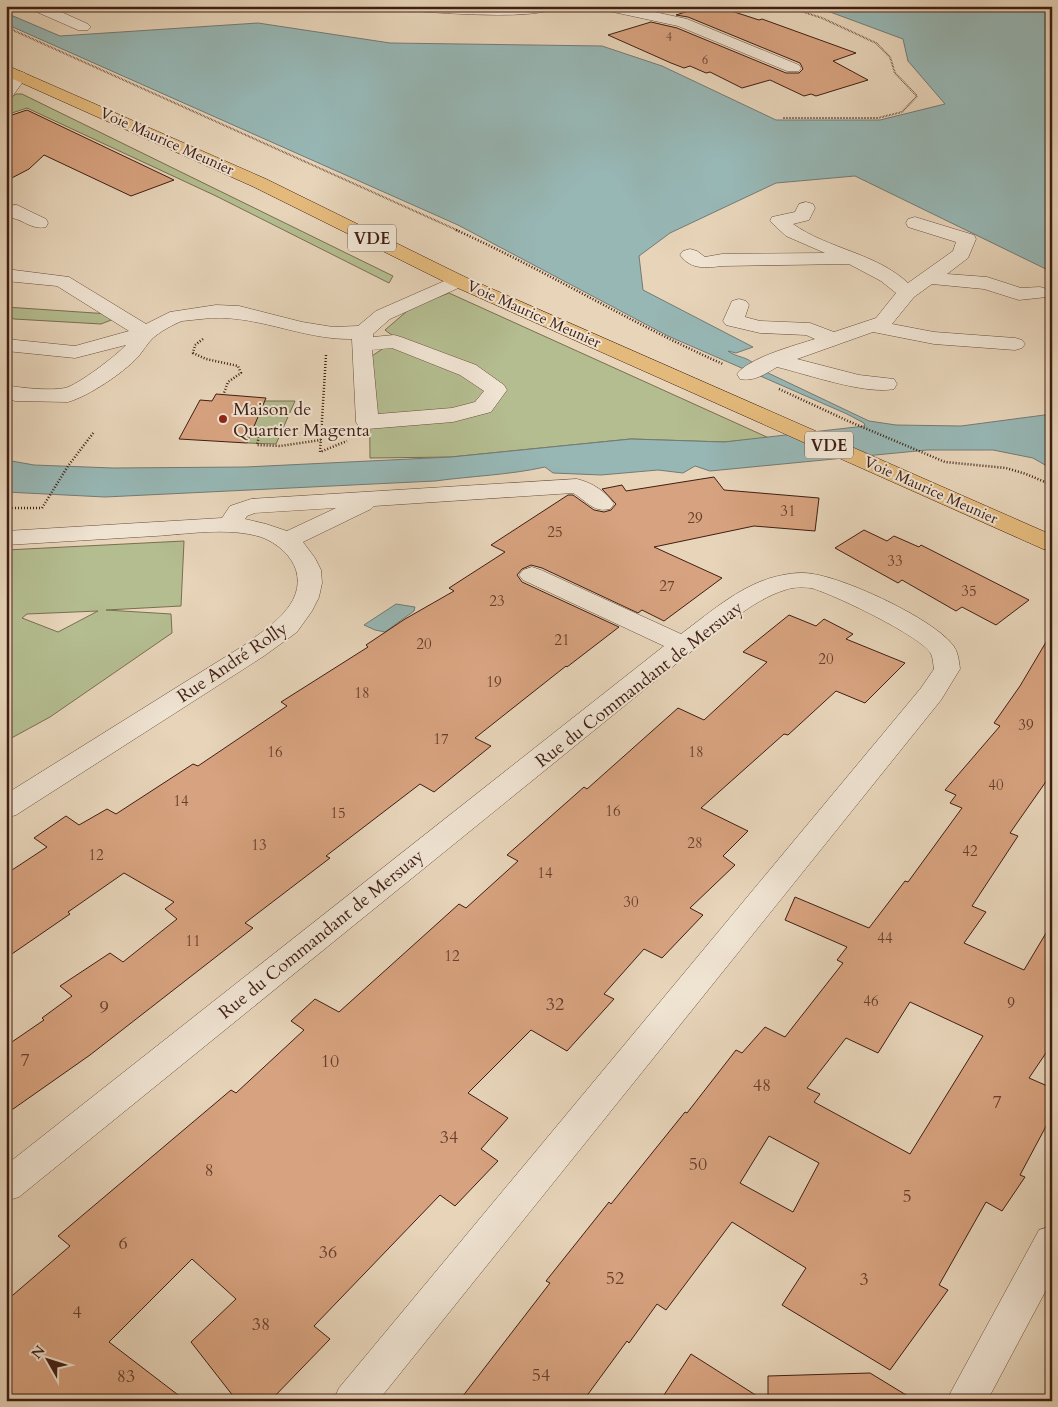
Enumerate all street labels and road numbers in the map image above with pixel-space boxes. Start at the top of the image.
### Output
street label: Voie Maurice Meunier [97,102,238,180]
road number: VDE [348,224,396,252]
street label: Voie Maurice Meunier [464,275,605,353]
road number: VDE [805,432,853,458]
street label: Voie Maurice Meunier [861,451,1002,529]
street label: Rue du Commandant de Mersuay [530,595,749,773]
street label: Rue André Rolly [172,616,293,709]
street label: Rue du Commandant de Mersuay [214,843,429,1025]

